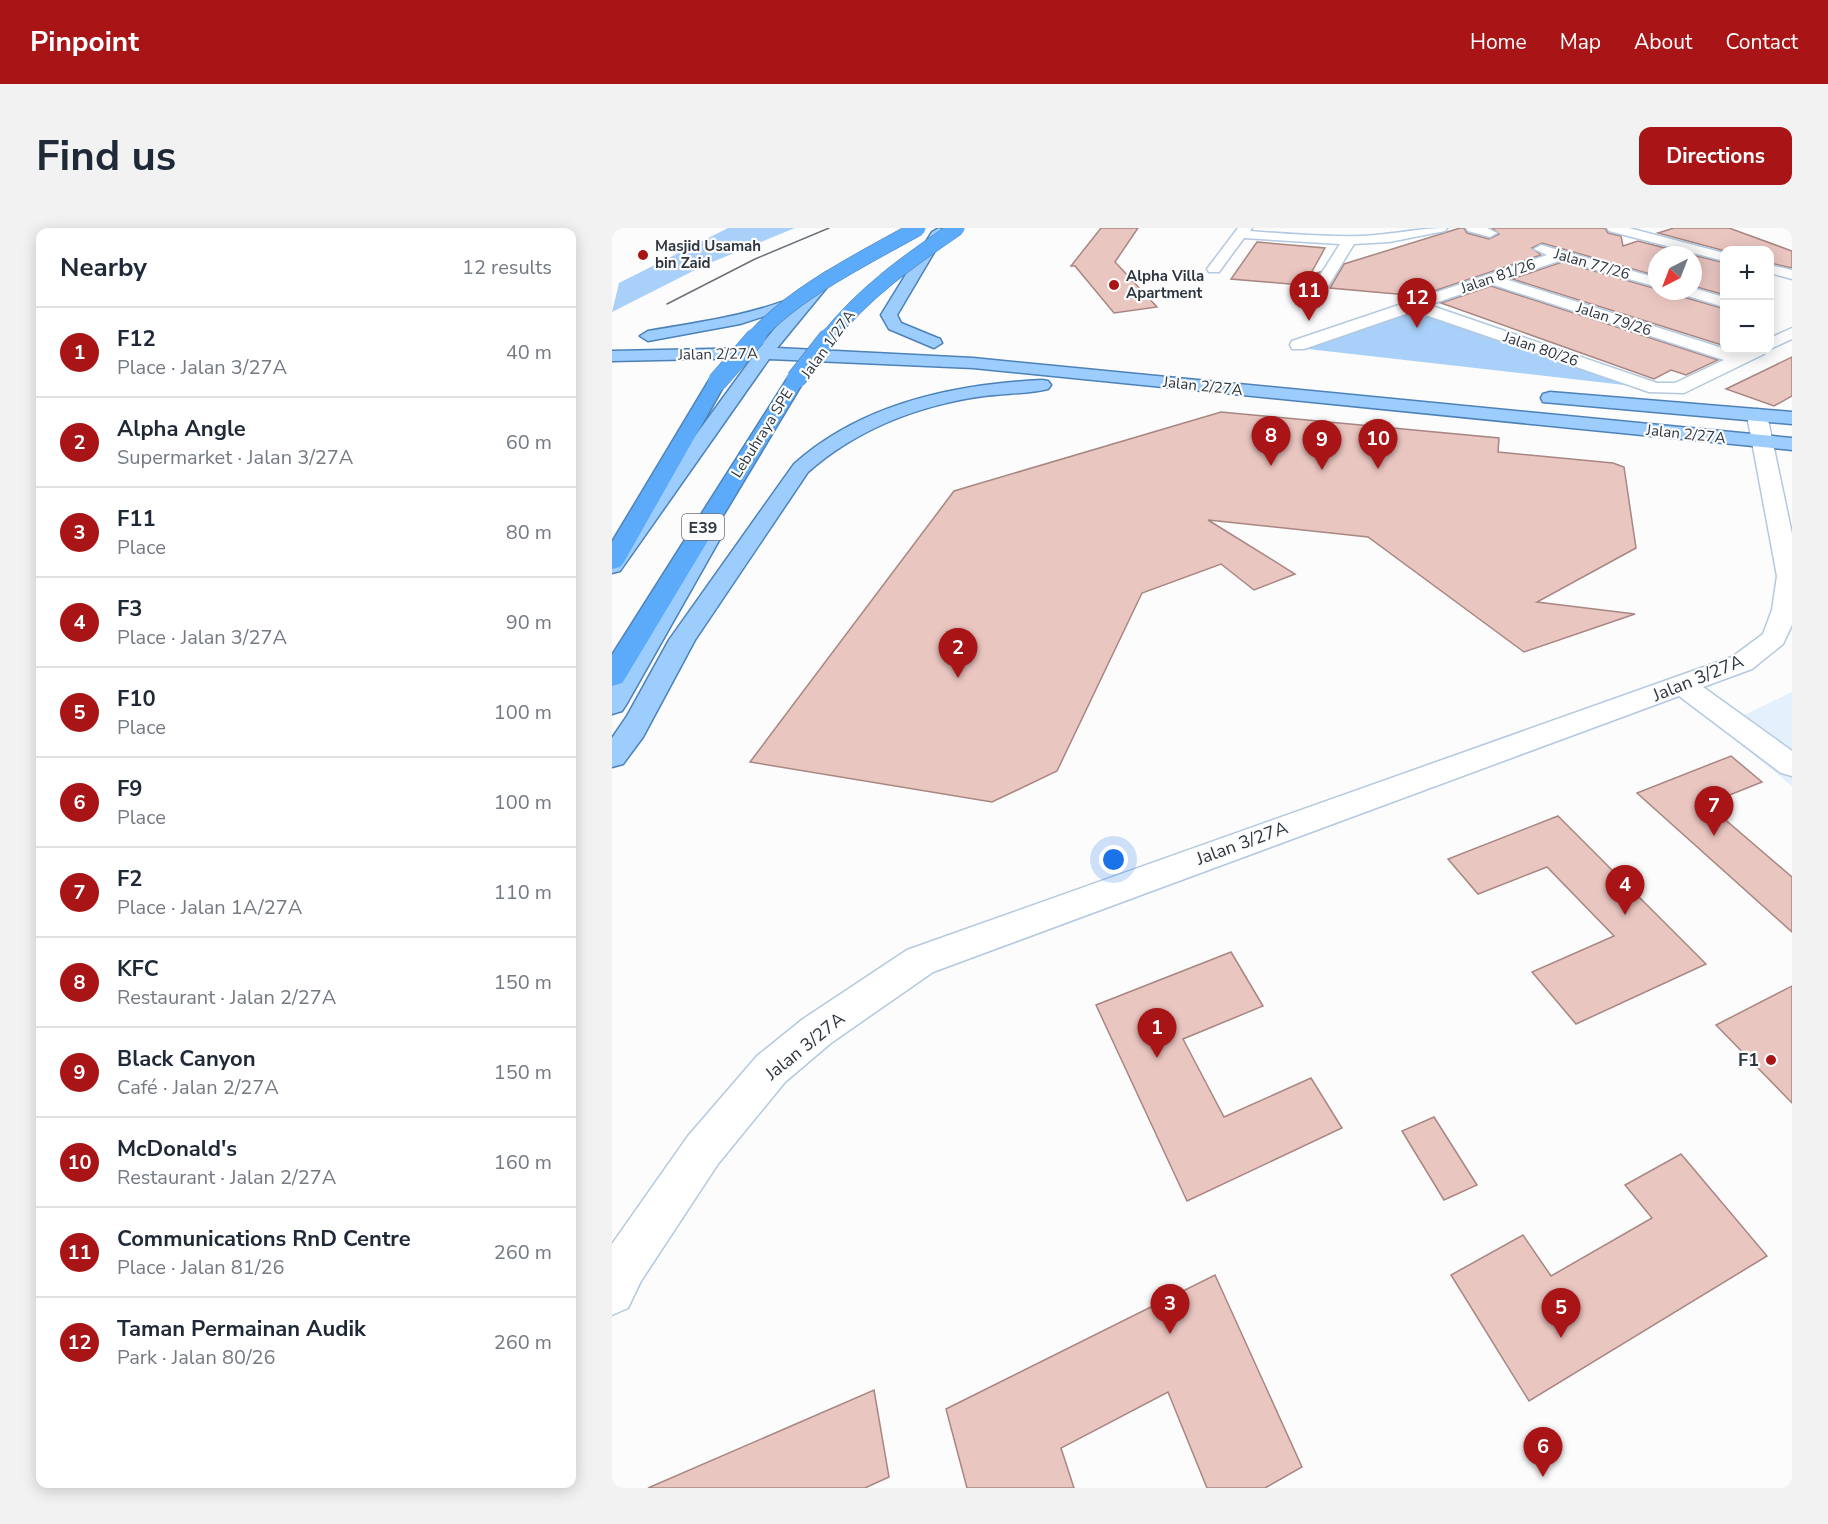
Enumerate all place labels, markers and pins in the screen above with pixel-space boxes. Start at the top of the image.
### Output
place label: Masjid Usamah bin Zaid [655,236,761,273]
marker: Masjid Usamah bin Zaid [636,248,650,262]
place label: Alpha Villa Apartment [1126,266,1204,303]
pin: 11 [1290,272,1328,321]
marker: Alpha Villa Apartment [1107,278,1121,292]
pin: 12 [1398,279,1436,328]
pin: 8 [1252,416,1290,466]
pin: 9 [1302,420,1342,470]
pin: 10 [1358,420,1398,469]
pin: 2 [938,628,978,678]
pin: 7 [1694,786,1734,836]
pin: 4 [1606,866,1644,915]
pin: 1 [1138,1008,1176,1058]
place label: F1 [1738,1048,1759,1072]
marker: F1 [1764,1053,1778,1067]
pin: 3 [1150,1284,1190,1334]
pin: 5 [1542,1288,1580,1338]
pin: 6 [1524,1428,1562,1477]

